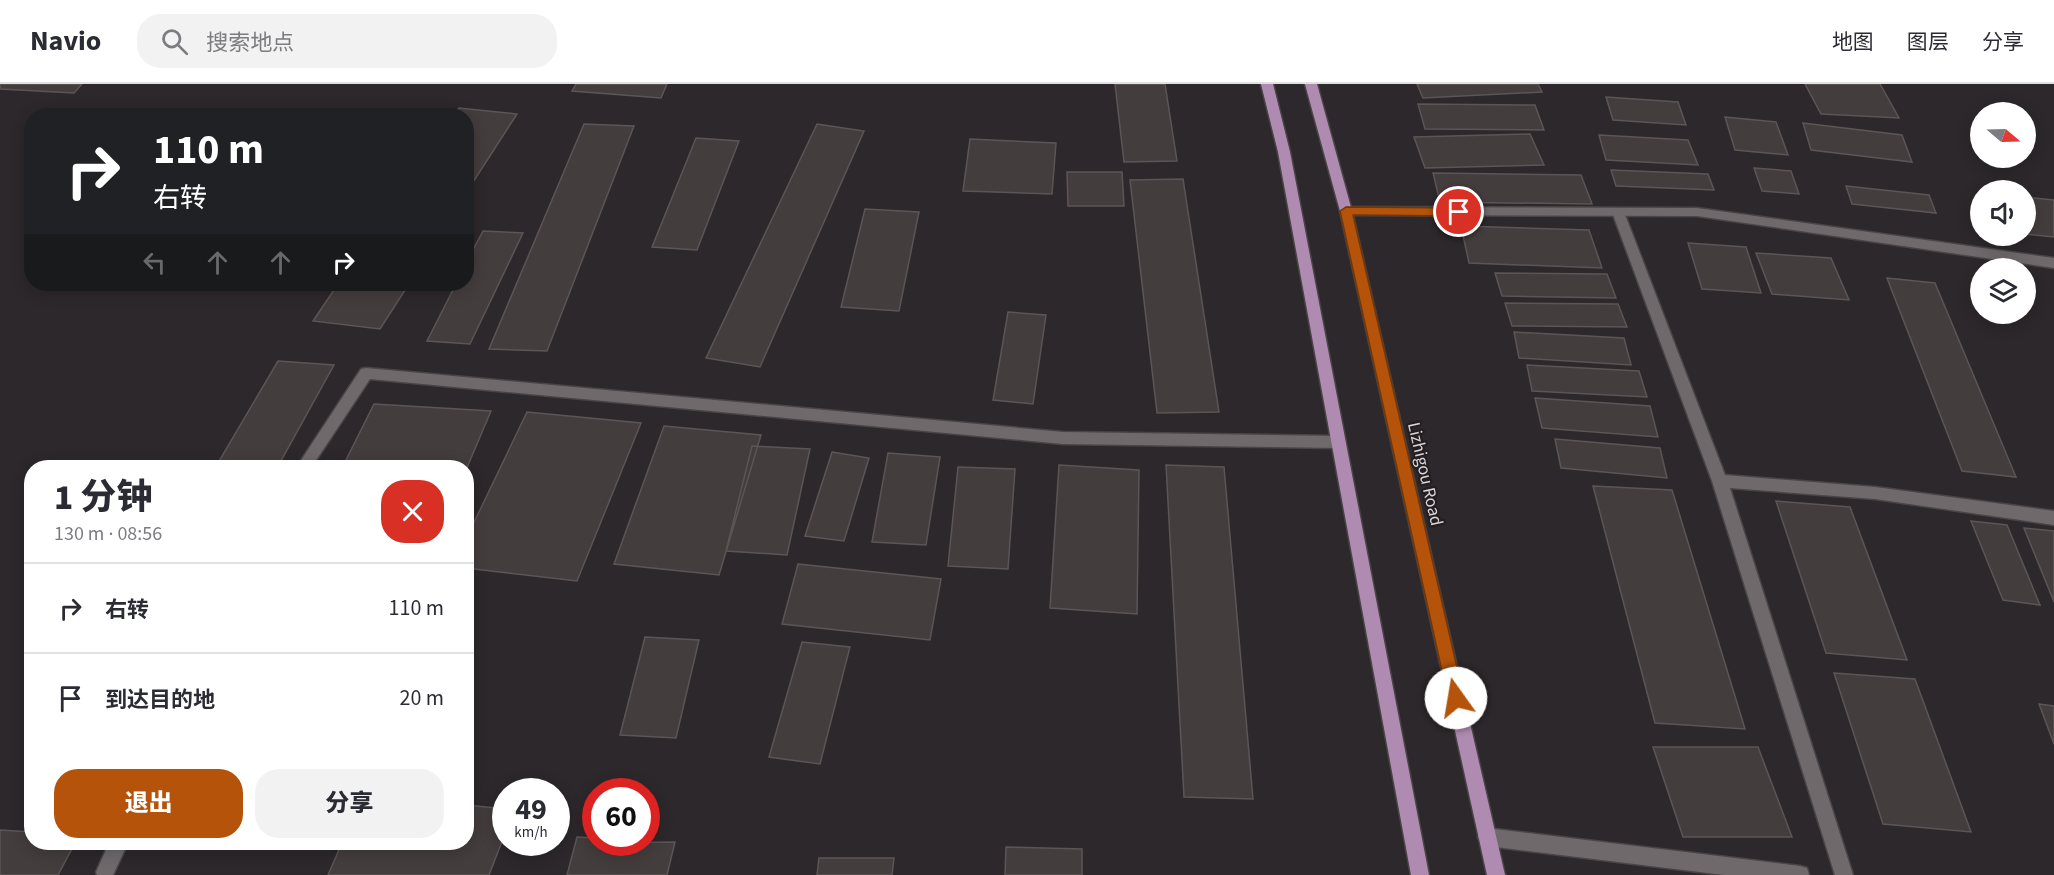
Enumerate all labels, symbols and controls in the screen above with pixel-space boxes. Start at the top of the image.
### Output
search box [137,14,557,68]
text: Navio [30,21,101,61]
icon: search [158,25,191,58]
text: 搜索地点 [206,27,294,59]
text: 地图 [1832,27,1874,57]
text: 图层 [1907,27,1949,57]
text: 分享 [1982,27,2024,57]
north arrow [1970,102,2036,168]
map controls [1970,102,2036,324]
text: 110 m [153,120,264,180]
icon: right [54,132,132,210]
text: 右转 [153,179,207,218]
button: sound [1970,180,2036,246]
pin [1433,186,1484,237]
icon: arrive [1442,195,1475,228]
icon: left [138,246,171,279]
icon: ahead [201,246,234,279]
icon: ahead [264,246,297,279]
icon: right [327,246,360,279]
button: layers [1970,258,2036,324]
street label: Lizhigou Road [1401,420,1449,528]
text: 1 分钟 [54,472,152,523]
button: close [381,480,444,543]
text: 130 m · 08:56 [54,520,162,548]
icon: right [54,592,87,625]
text: 110 m [389,592,444,624]
text: 右转 [105,594,149,626]
position arrow [1424,666,1488,730]
icon: arrive [54,682,87,715]
text: 20 m [399,682,444,714]
text: 到达目的地 [105,684,215,716]
button: 退出 [54,769,243,838]
button: 分享 [255,769,444,838]
speed limit sign: 60 [582,778,660,856]
text: 49 [515,788,547,831]
text: km/h [514,822,548,843]

